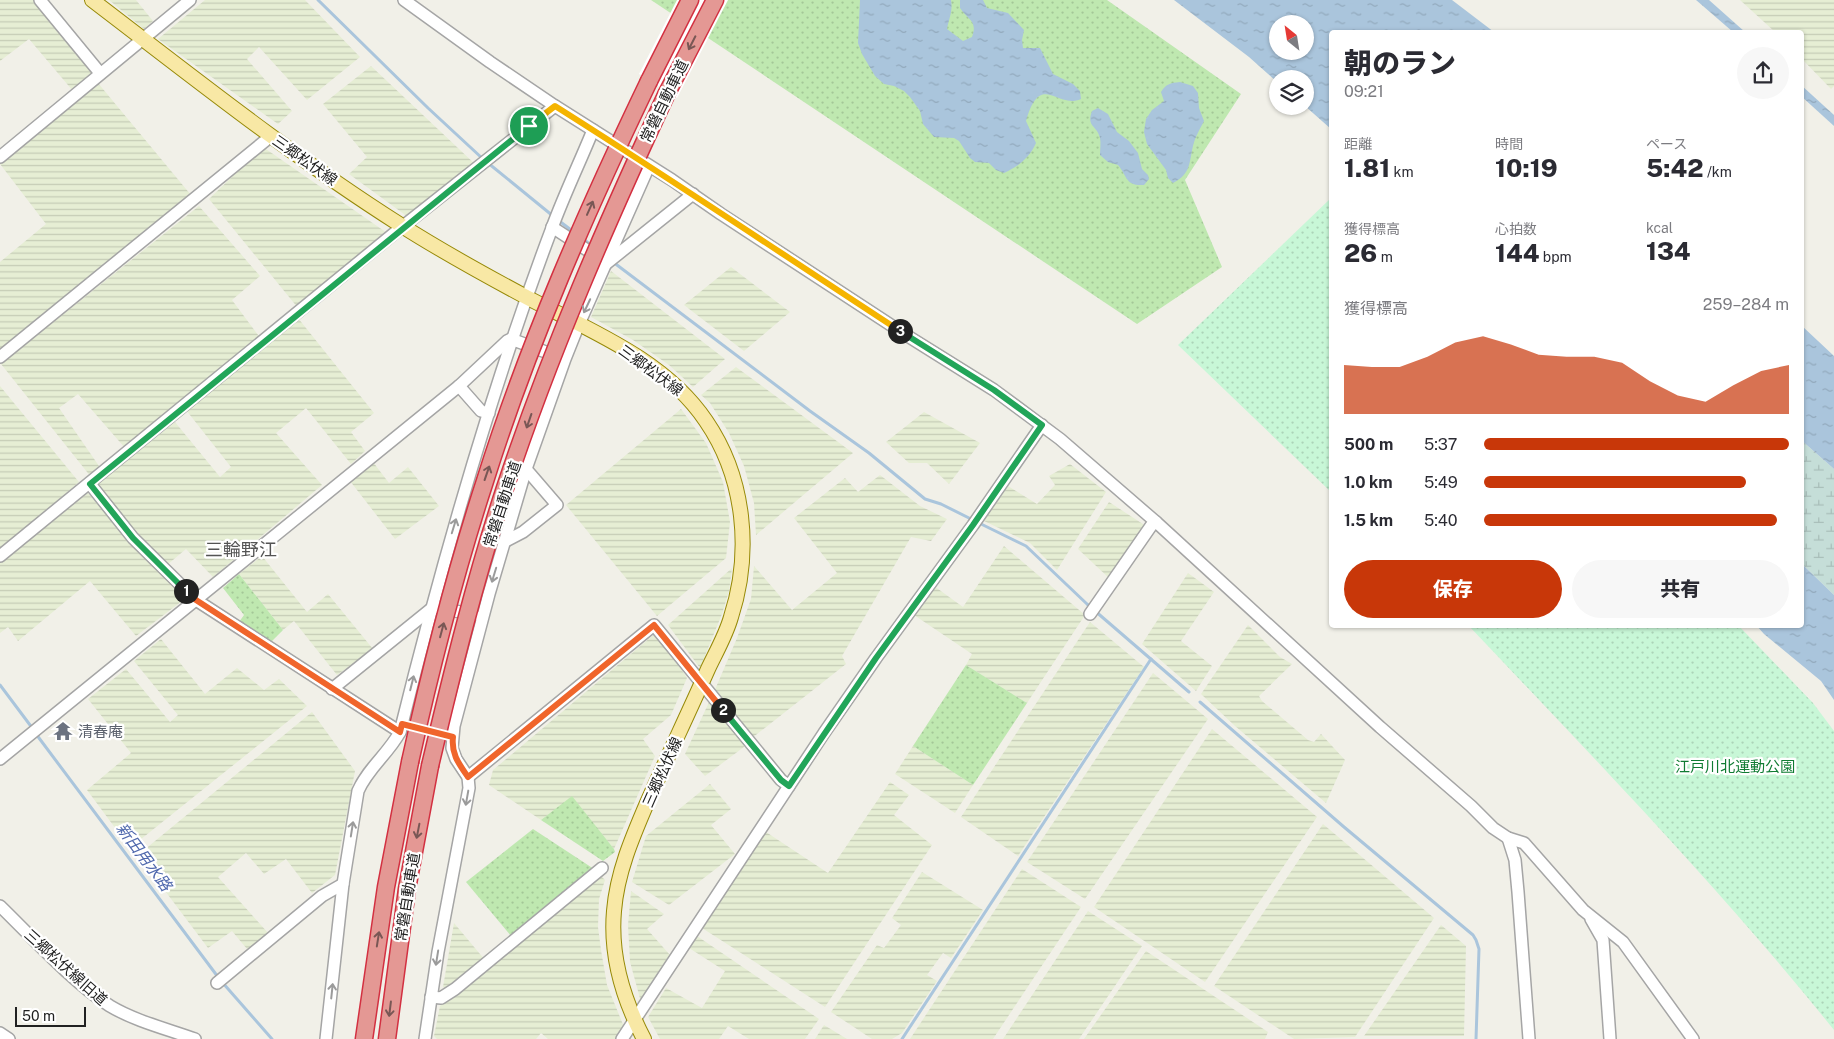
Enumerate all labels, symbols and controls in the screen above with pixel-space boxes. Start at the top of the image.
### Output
north arrow [1269,15,1314,60]
map controls [1269,15,1314,115]
one-way arrow [687,36,697,51]
text: 朝のラン [1344,46,1456,79]
button: share [1737,47,1789,99]
street label: 常磐自動車道 [637,57,691,145]
button: layers [1269,70,1314,115]
text: 09:21 [1344,82,1384,101]
pin [508,105,550,147]
icon: arrive [515,112,543,140]
street label: 三郷松伏線 [269,132,341,188]
text: 距離 [1344,136,1372,152]
text: 時間 [1495,136,1523,152]
text: ペース [1646,136,1687,152]
text: 1.81 [1344,153,1390,183]
text: 10:19 [1495,153,1558,183]
text: 5:42 [1646,153,1704,183]
text: km [1390,164,1414,180]
text: /km [1704,164,1732,180]
one-way arrow [586,201,596,216]
text: kcal [1646,220,1673,236]
text: 獲得標高 [1344,221,1400,237]
text: 心拍数 [1495,221,1537,237]
text: 134 [1646,236,1691,266]
text: 26 [1344,238,1377,268]
text: 144 [1495,238,1539,268]
text: m [1377,249,1393,265]
text: bpm [1539,249,1572,265]
text: 259–284 m [1703,295,1789,314]
one-way arrow [582,298,591,313]
text: 獲得標高 [1344,299,1408,318]
pin: 3 [888,318,912,344]
text: 3 [896,323,905,339]
street label: 三郷松伏線 [616,341,686,399]
one-way arrow [524,412,533,428]
text: 500 m [1344,435,1393,454]
text: 5:37 [1424,435,1457,454]
street label: 常磐自動車道 [480,459,524,549]
one-way arrow [483,466,493,482]
text: 1.0 km [1344,473,1393,492]
text: 5:49 [1424,473,1458,492]
text: 1.5 km [1344,511,1393,530]
text: 5:40 [1424,511,1458,530]
one-way arrow [449,518,459,534]
district label: 三輪野江 [205,539,277,560]
button: 保存 [1344,560,1562,618]
button: 共有 [1572,560,1789,618]
one-way arrow [489,567,499,583]
pin: 1 [174,578,198,604]
text: 1 [184,583,190,599]
one-way arrow [438,622,448,638]
one-way arrow [408,675,417,691]
pin: 2 [710,698,736,722]
text: 2 [719,702,728,718]
temple icon: 清春庵 [52,720,74,742]
place label: 清春庵 [78,723,123,740]
street label: 三郷松伏線 [639,734,685,810]
park label: 江戸川北運動公園 [1675,758,1795,775]
one-way arrow [462,790,472,806]
water label: 新田用水路 [112,819,177,896]
one-way arrow [347,822,357,838]
one-way arrow [413,823,422,839]
street label: 常磐自動車道 [392,851,422,943]
street label: 三郷松伏線旧道 [21,926,111,1008]
one-way arrow [373,931,383,947]
one-way arrow [432,949,442,965]
one-way arrow [327,983,336,999]
one-way arrow [385,1001,395,1017]
scale bar [15,1004,86,1027]
text: 50 m [22,1008,55,1024]

